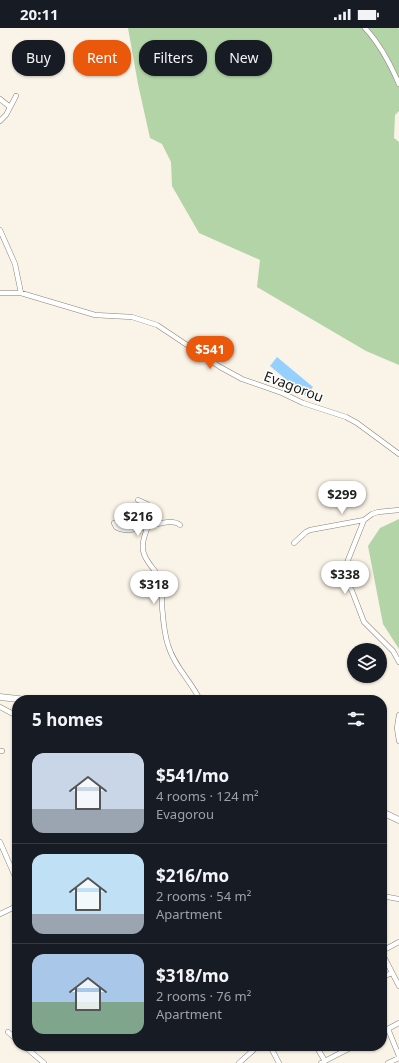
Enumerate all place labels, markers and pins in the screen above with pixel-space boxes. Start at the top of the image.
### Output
pin: $541 [186,336,234,370]
pin: $299 [318,481,366,515]
pin: $216 [114,503,162,537]
pin: $338 [321,561,369,595]
pin: $318 [130,571,178,605]

